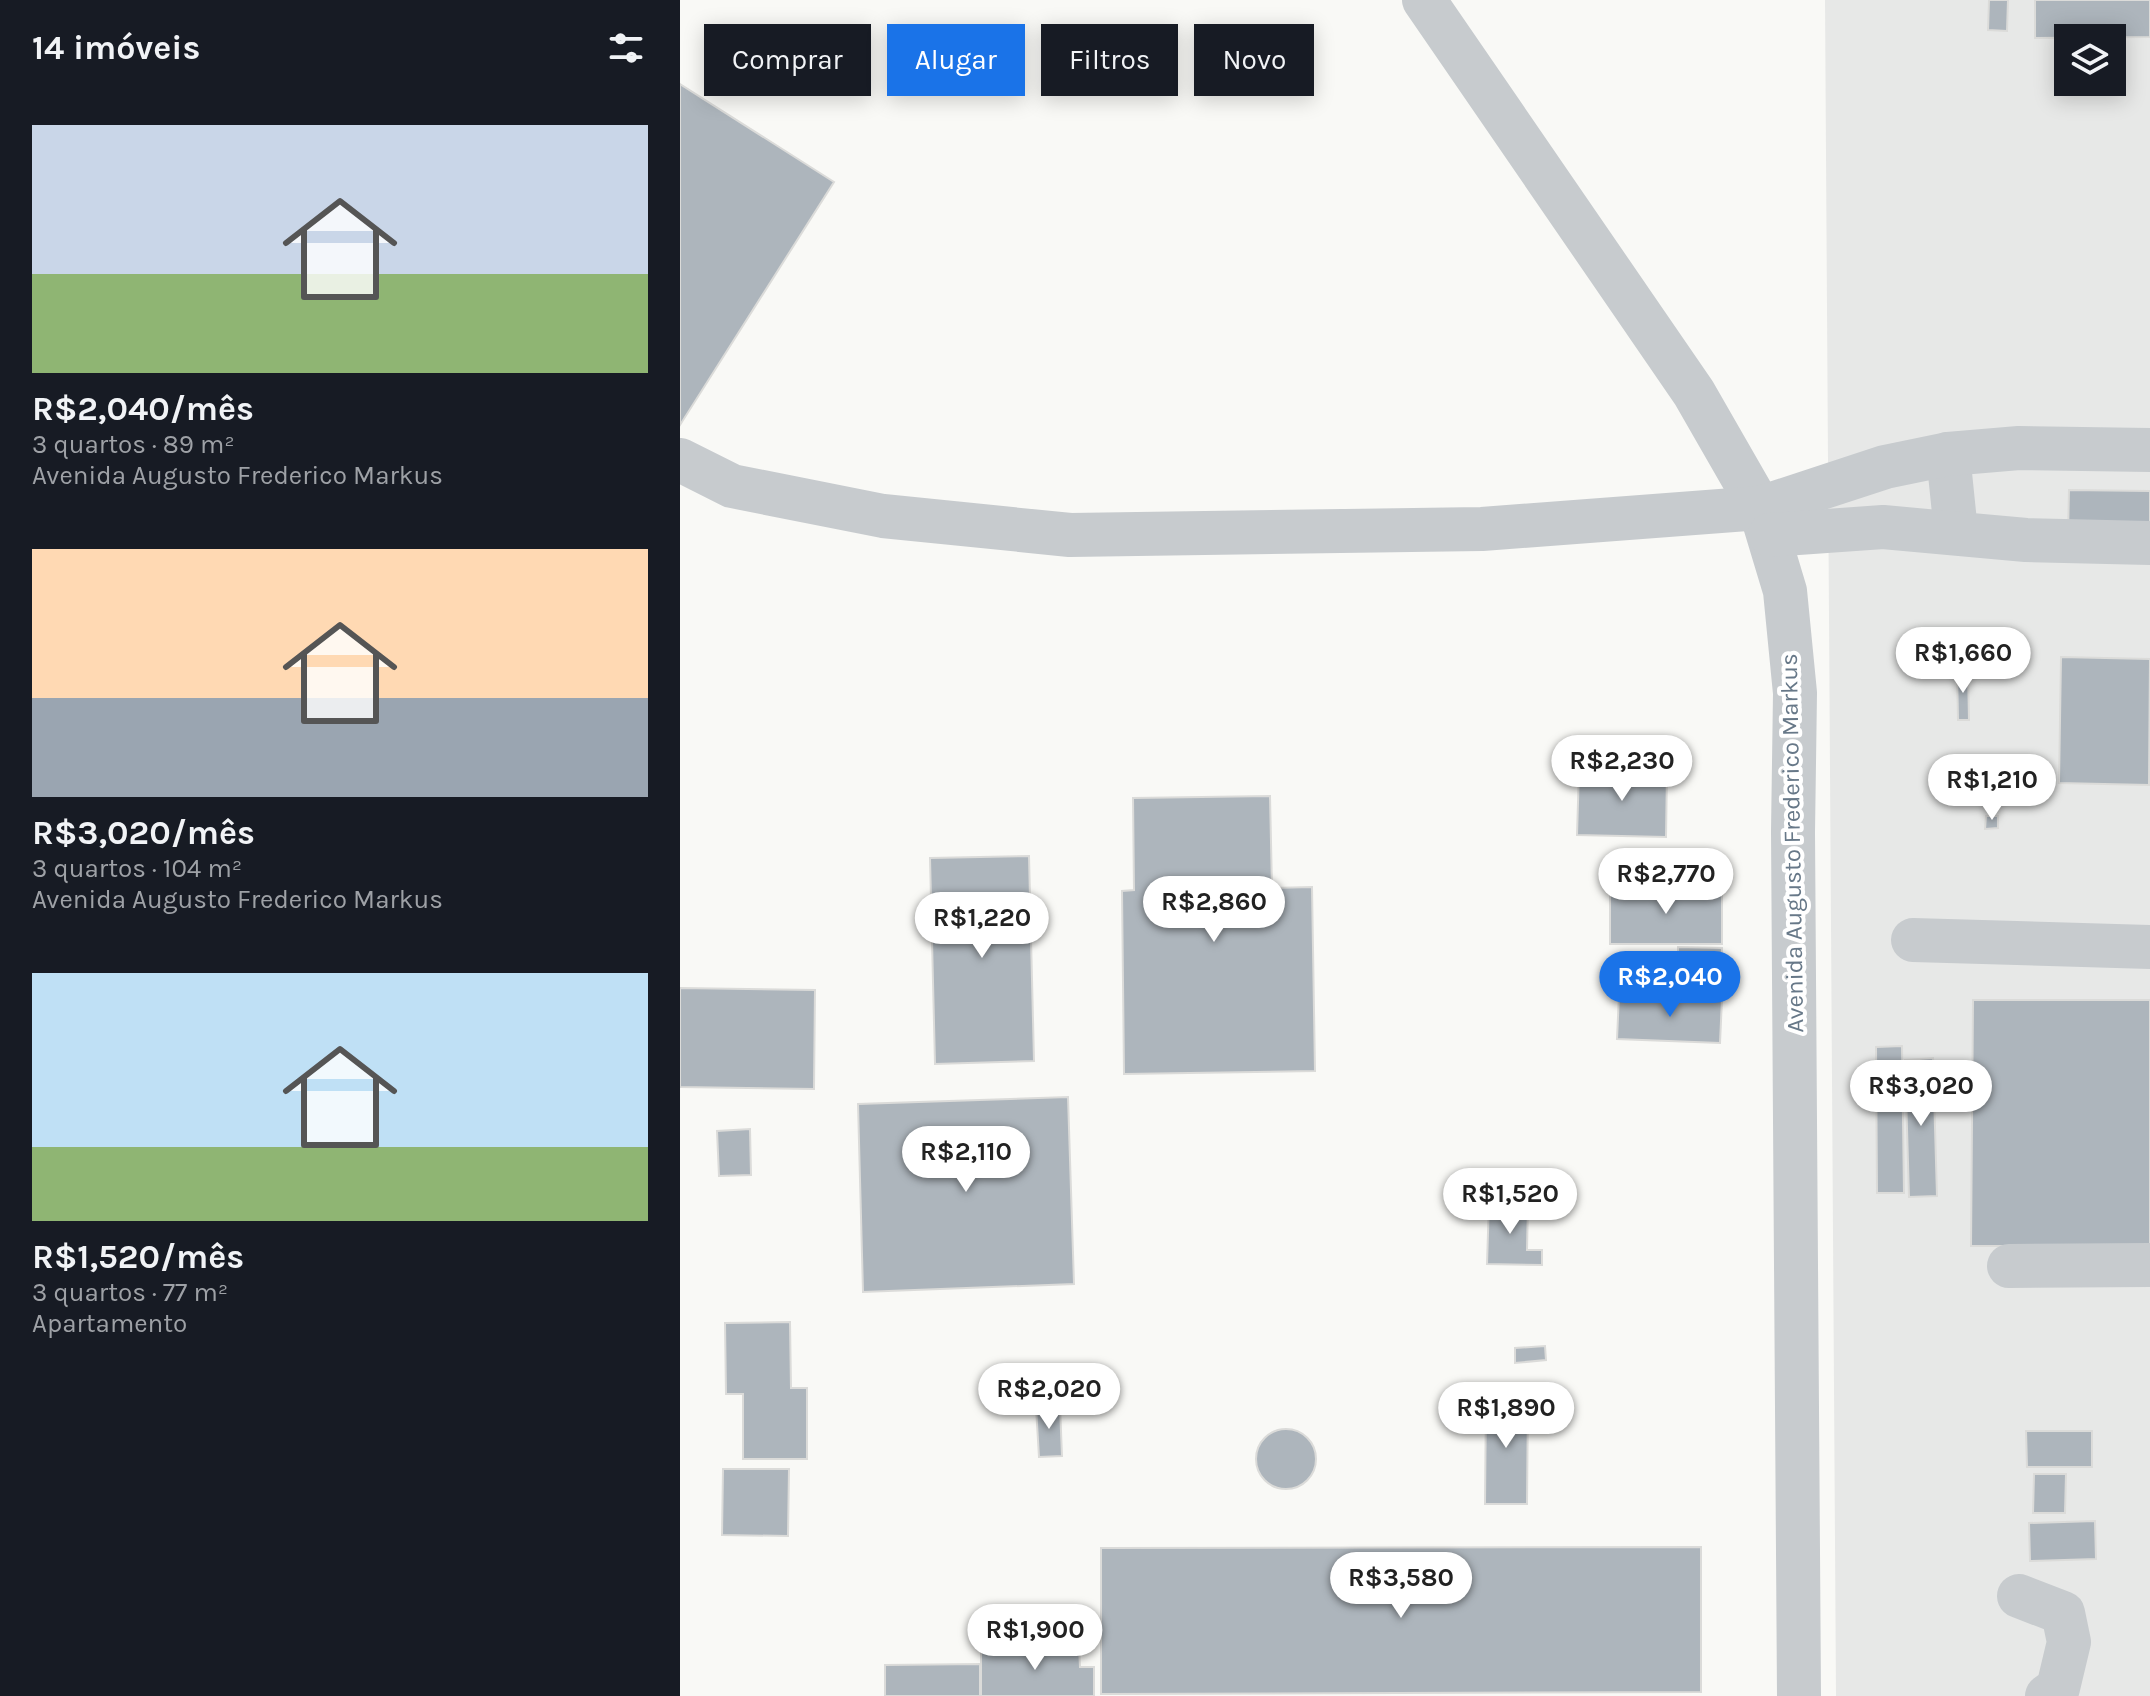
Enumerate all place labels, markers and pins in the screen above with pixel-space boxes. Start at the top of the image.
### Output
pin: R$1,660 [1889,627,2037,695]
pin: R$2,230 [1548,735,1696,803]
pin: R$1,210 [1918,754,2066,822]
pin: R$2,770 [1592,848,1740,916]
pin: R$2,860 [1140,876,1288,944]
pin: R$1,220 [908,892,1056,960]
pin: R$2,040 [1596,951,1744,1019]
pin: R$3,020 [1847,1060,1995,1128]
pin: R$2,110 [892,1126,1040,1194]
pin: R$1,520 [1436,1168,1584,1236]
pin: R$2,020 [975,1363,1123,1431]
pin: R$1,890 [1432,1382,1580,1450]
pin: R$3,580 [1327,1552,1475,1620]
pin: R$1,900 [961,1604,1109,1672]

